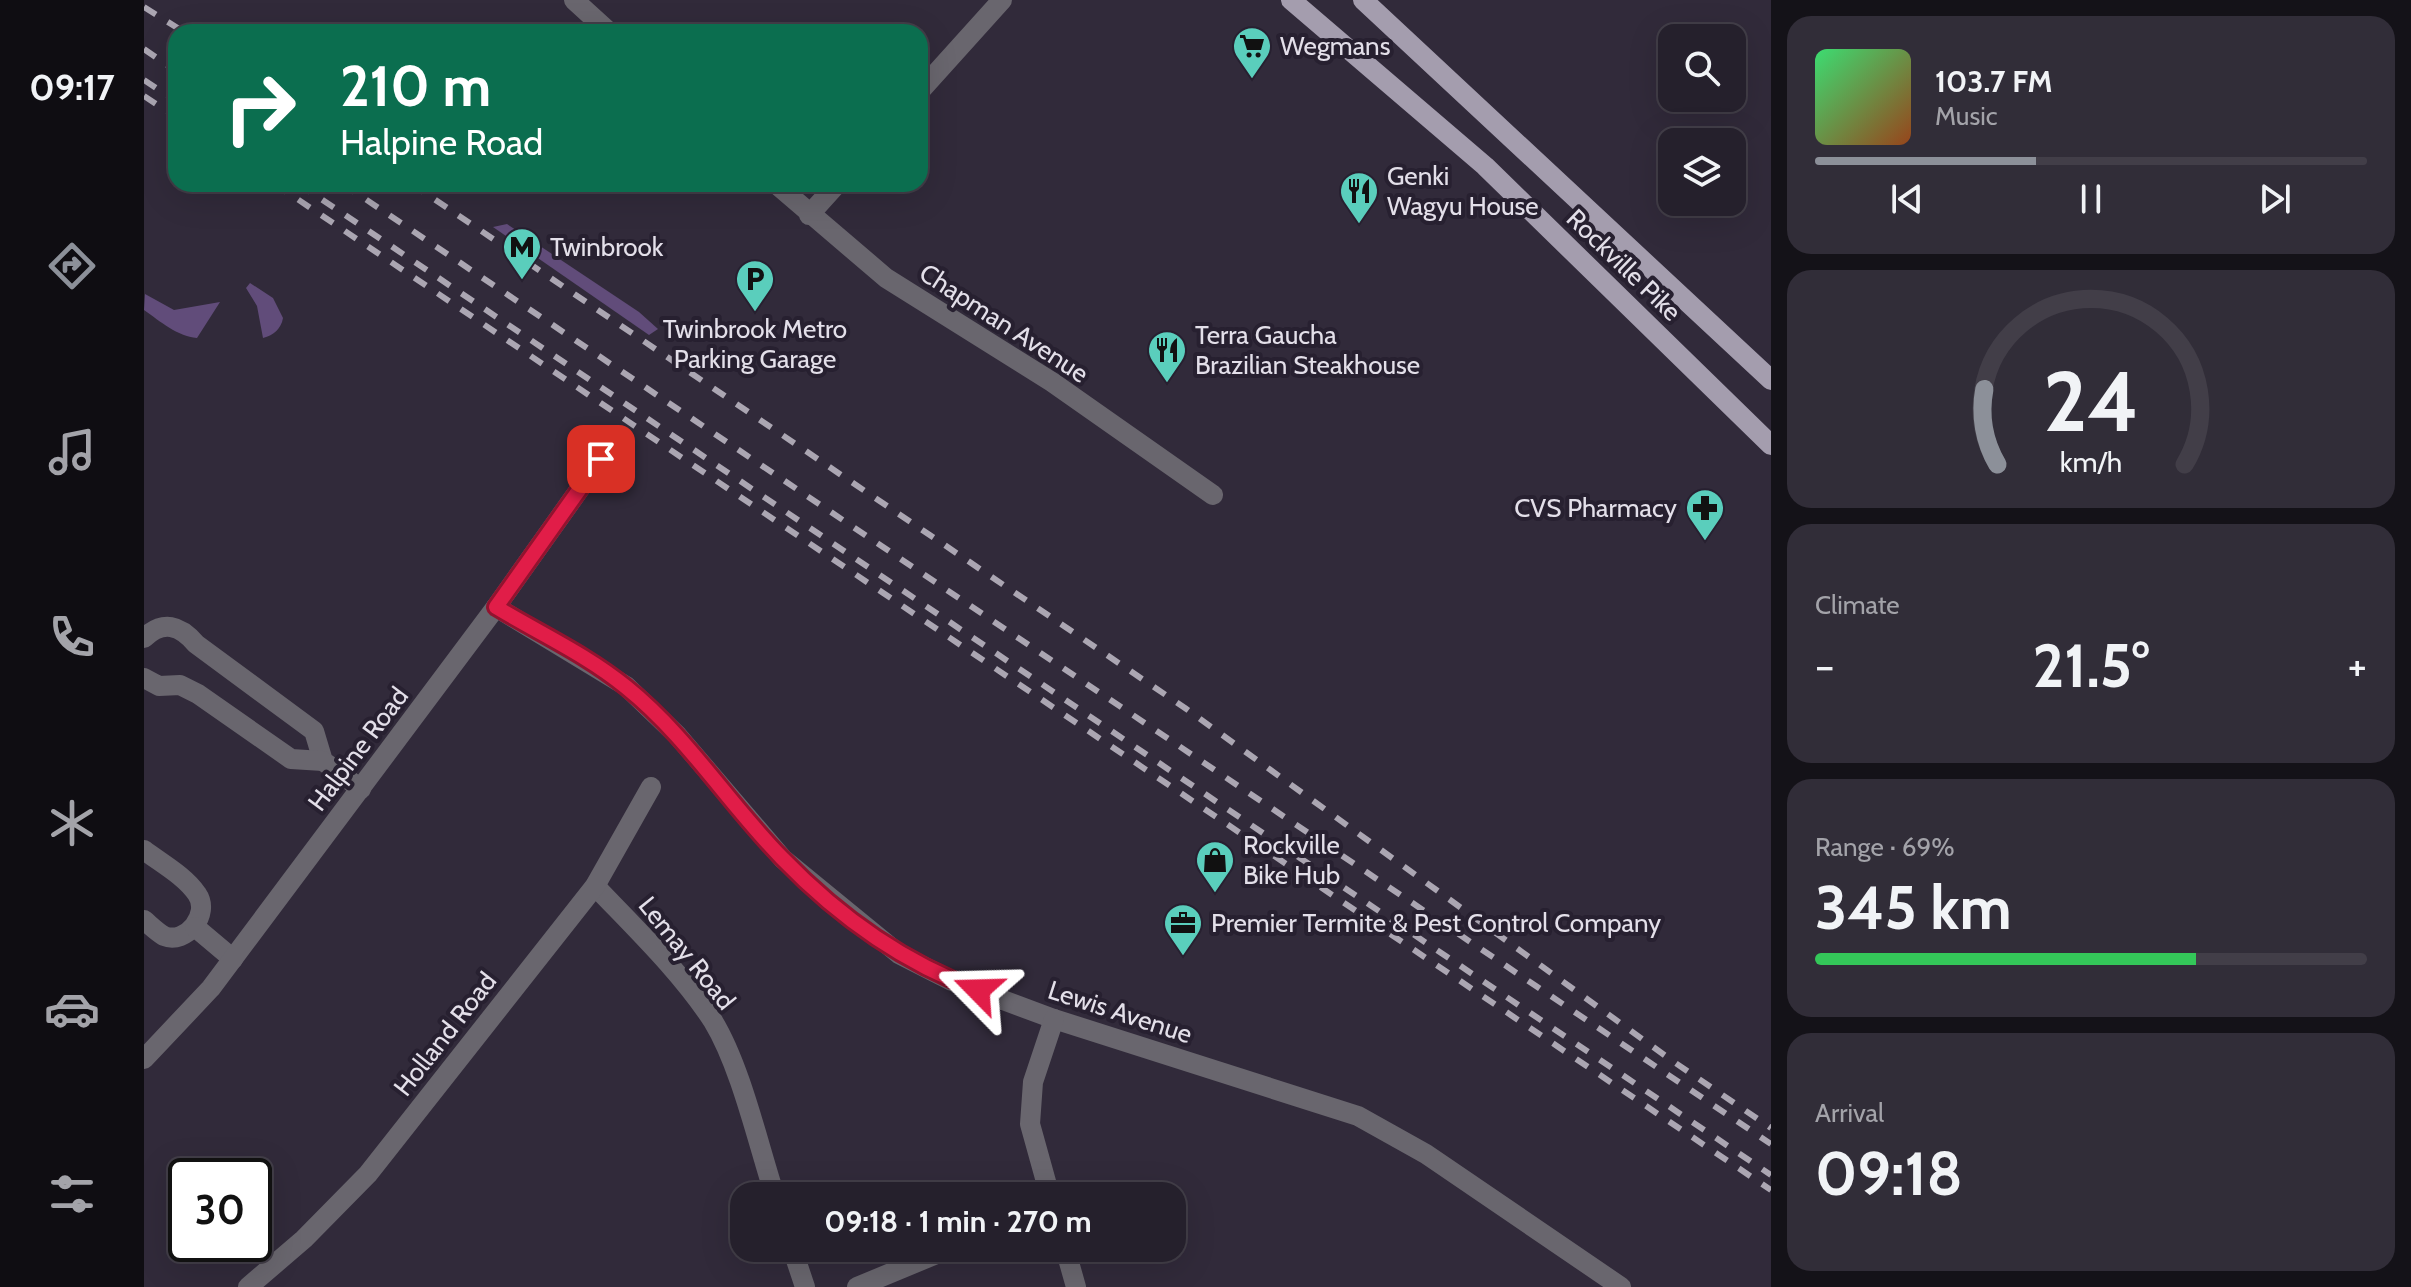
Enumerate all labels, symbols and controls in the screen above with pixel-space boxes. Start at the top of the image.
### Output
map controls [1658,24,1746,216]
button: search [1658,24,1746,112]
supermarket icon: Wegmans [1231,25,1273,80]
place label: Wegmans [1280,30,1391,62]
text: 210 m [340,52,491,120]
icon: right [208,56,312,160]
text: 103.7 FM [1935,63,2052,100]
text: 09:17 [29,65,115,109]
text: Music [1935,100,1998,132]
text: Halpine Road [340,120,543,164]
button: layers [1658,128,1746,216]
place label: Genki Wagyu House [1387,160,1539,222]
restaurant icon: Genki Wagyu House [1338,170,1380,225]
icon: previous [1885,177,1929,221]
icon: pause [2069,177,2113,221]
icon: next [2253,177,2297,221]
street label: Rockville Pike [1560,202,1688,328]
metro station icon: Twinbrook [501,226,543,281]
place label: Twinbrook [550,231,664,263]
icon: directions [44,238,100,294]
street label: Chapman Avenue [913,256,1095,390]
parking icon: Twinbrook Metro Parking Garage [734,258,776,313]
place label: Twinbrook Metro Parking Garage [663,313,847,375]
place label: Terra Gaucha Brazilian Steakhouse [1195,319,1420,381]
restaurant icon: Terra Gaucha Brazilian Steakhouse [1146,329,1188,384]
text: 24 [2043,351,2139,452]
icon: music [44,424,100,480]
pin [567,425,635,493]
icon: arrive [579,437,623,481]
text: km/h [2060,444,2122,479]
pharmacy icon: CVS Pharmacy [1684,487,1726,542]
place label: CVS Pharmacy [1514,492,1677,524]
text: Climate [1815,589,1900,621]
icon: phone [44,609,100,665]
text: 21.5° [2033,629,2149,702]
text: − [1815,639,1834,692]
text: + [2348,639,2367,692]
street label: Halpine Road [301,681,415,817]
icon: climate [44,795,100,851]
place label: Rockville Bike Hub [1243,829,1340,891]
text: Range · 69% [1815,831,1955,863]
shop icon: Rockville Bike Hub [1194,839,1236,894]
text: 345 km [1815,871,2012,944]
street label: Lemay Road [632,890,742,1016]
office icon: Premier Termite & Pest Control Company [1162,902,1204,957]
place label: Premier Termite & Pest Control Company [1211,907,1661,939]
position arrow [936,948,1020,1032]
street label: Holland Road [387,966,503,1102]
street label: Lewis Avenue [1044,974,1196,1050]
icon: car [44,981,100,1037]
text: Arrival [1815,1097,1884,1129]
text: 09:18 [1815,1137,1963,1210]
speed limit sign: 30 [168,1158,272,1262]
icon: filters [44,1166,100,1222]
text: 09:18 · 1 min · 270 m [824,1203,1092,1240]

